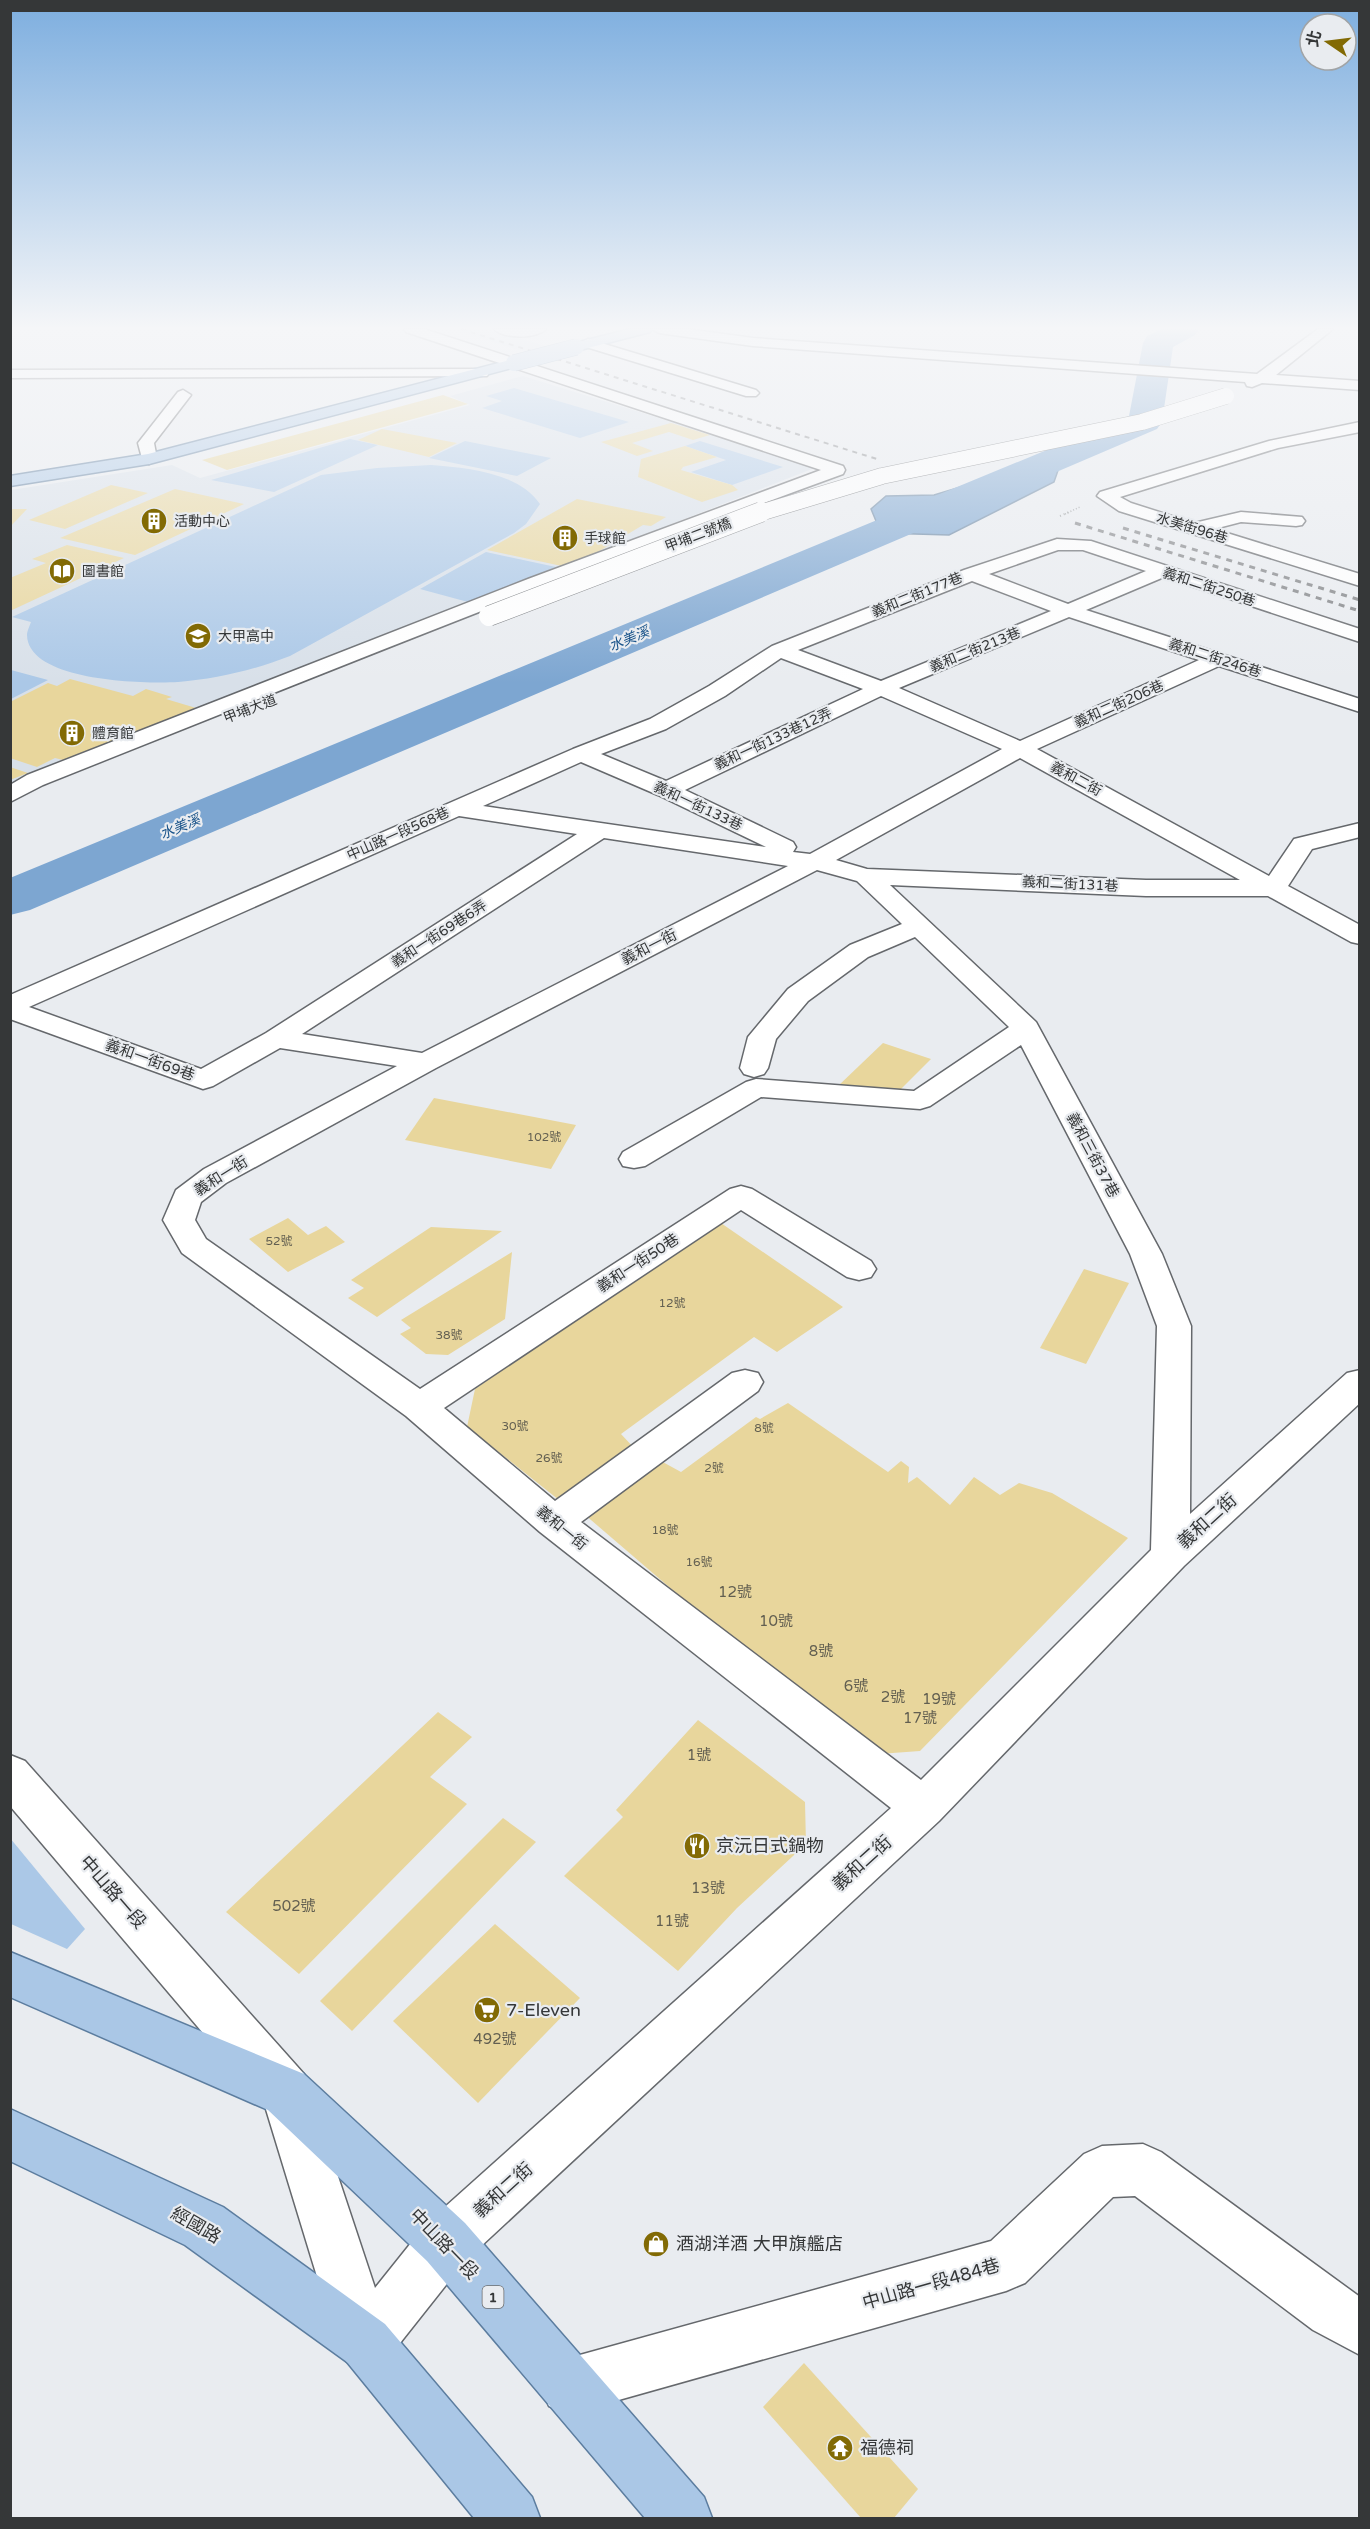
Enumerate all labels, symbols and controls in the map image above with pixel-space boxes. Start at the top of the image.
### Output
north arrow [1298,12,1358,72]
text: 北 [1303,28,1326,49]
building icon: 活動中心 [139,506,169,536]
street label: 水美街96巷 [1154,509,1230,547]
place label: 活動中心 [174,513,230,530]
street label: 甲埔二號橋 [662,515,734,555]
building icon: 手球館 [550,523,580,553]
place label: 手球館 [584,530,626,547]
library icon: 圖書館 [47,556,77,586]
place label: 圖書館 [82,563,124,580]
street label: 義和二街250巷 [1161,564,1257,610]
street label: 義和二街177巷 [869,569,965,621]
school or university icon: 大甲高中 [183,621,213,651]
water label: 水美溪 [606,622,653,655]
street label: 義和二街213巷 [927,624,1023,676]
place label: 大甲高中 [218,628,274,645]
street label: 義和二街246巷 [1167,635,1263,681]
street label: 義和二街206巷 [1072,677,1166,731]
street label: 甲埔大道 [221,691,279,727]
street label: 義和一街133巷12弄 [711,704,835,774]
building icon: 體育館 [57,718,87,748]
place label: 體育館 [92,725,134,742]
street label: 義和二街 [1047,758,1105,800]
street label: 義和一街133巷 [651,778,745,834]
street label: 中山路一段568巷 [344,804,452,864]
water label: 水美溪 [157,810,204,843]
street label: 義和二街131巷 [1021,873,1119,895]
street label: 義和一街69巷6弄 [388,897,490,971]
street label: 義和一街 [618,925,680,969]
street label: 義和一街69巷 [103,1035,197,1085]
street label: 義和三街37巷 [1063,1109,1123,1201]
house number: 102號 [527,1130,561,1144]
street label: 義和一街 [191,1152,251,1200]
street label: 義和一街50巷 [594,1230,682,1296]
house number: 52號 [265,1234,293,1248]
house number: 12號 [658,1296,686,1310]
house number: 38號 [435,1328,463,1342]
house number: 30號 [501,1419,529,1433]
house number: 8號 [754,1421,774,1435]
house number: 26號 [535,1451,563,1465]
house number: 2號 [704,1461,724,1475]
street label: 義和二街 [1173,1489,1241,1553]
street label: 義和一街 [533,1502,591,1554]
house number: 18號 [651,1523,679,1537]
house number: 16號 [685,1555,713,1569]
house number: 12號 [718,1583,752,1601]
house number: 10號 [759,1612,793,1630]
house number: 8號 [809,1642,833,1660]
house number: 6號 [844,1677,868,1695]
house number: 2號 [881,1688,905,1706]
house number: 19號 [922,1690,956,1708]
house number: 17號 [903,1709,937,1727]
house number: 1號 [687,1746,711,1764]
restaurant icon: 京沅日式鍋物 [682,1831,712,1861]
street label: 義和二街 [828,1831,896,1895]
place label: 京沅日式鍋物 [716,1835,824,1857]
street label: 中山路一段 [75,1851,151,1933]
house number: 13號 [691,1879,725,1897]
house number: 502號 [272,1897,316,1915]
house number: 11號 [655,1912,689,1930]
supermarket icon: 7-Eleven [472,1995,502,2025]
place label: 7-Eleven [506,1999,581,2021]
house number: 492號 [473,2030,517,2048]
street label: 義和二街 [469,2158,537,2222]
street label: 經國路 [167,2202,225,2248]
street label: 中山路一段 [405,2204,483,2284]
shop icon: 酒湖洋酒 大甲旗艦店 [641,2229,671,2259]
place label: 酒湖洋酒 大甲旗艦店 [676,2233,843,2255]
street label: 中山路一段484巷 [860,2254,1002,2314]
road number: 1 [482,2286,504,2308]
temple icon: 福德祠 [825,2433,855,2463]
place label: 福德祠 [860,2437,914,2459]

